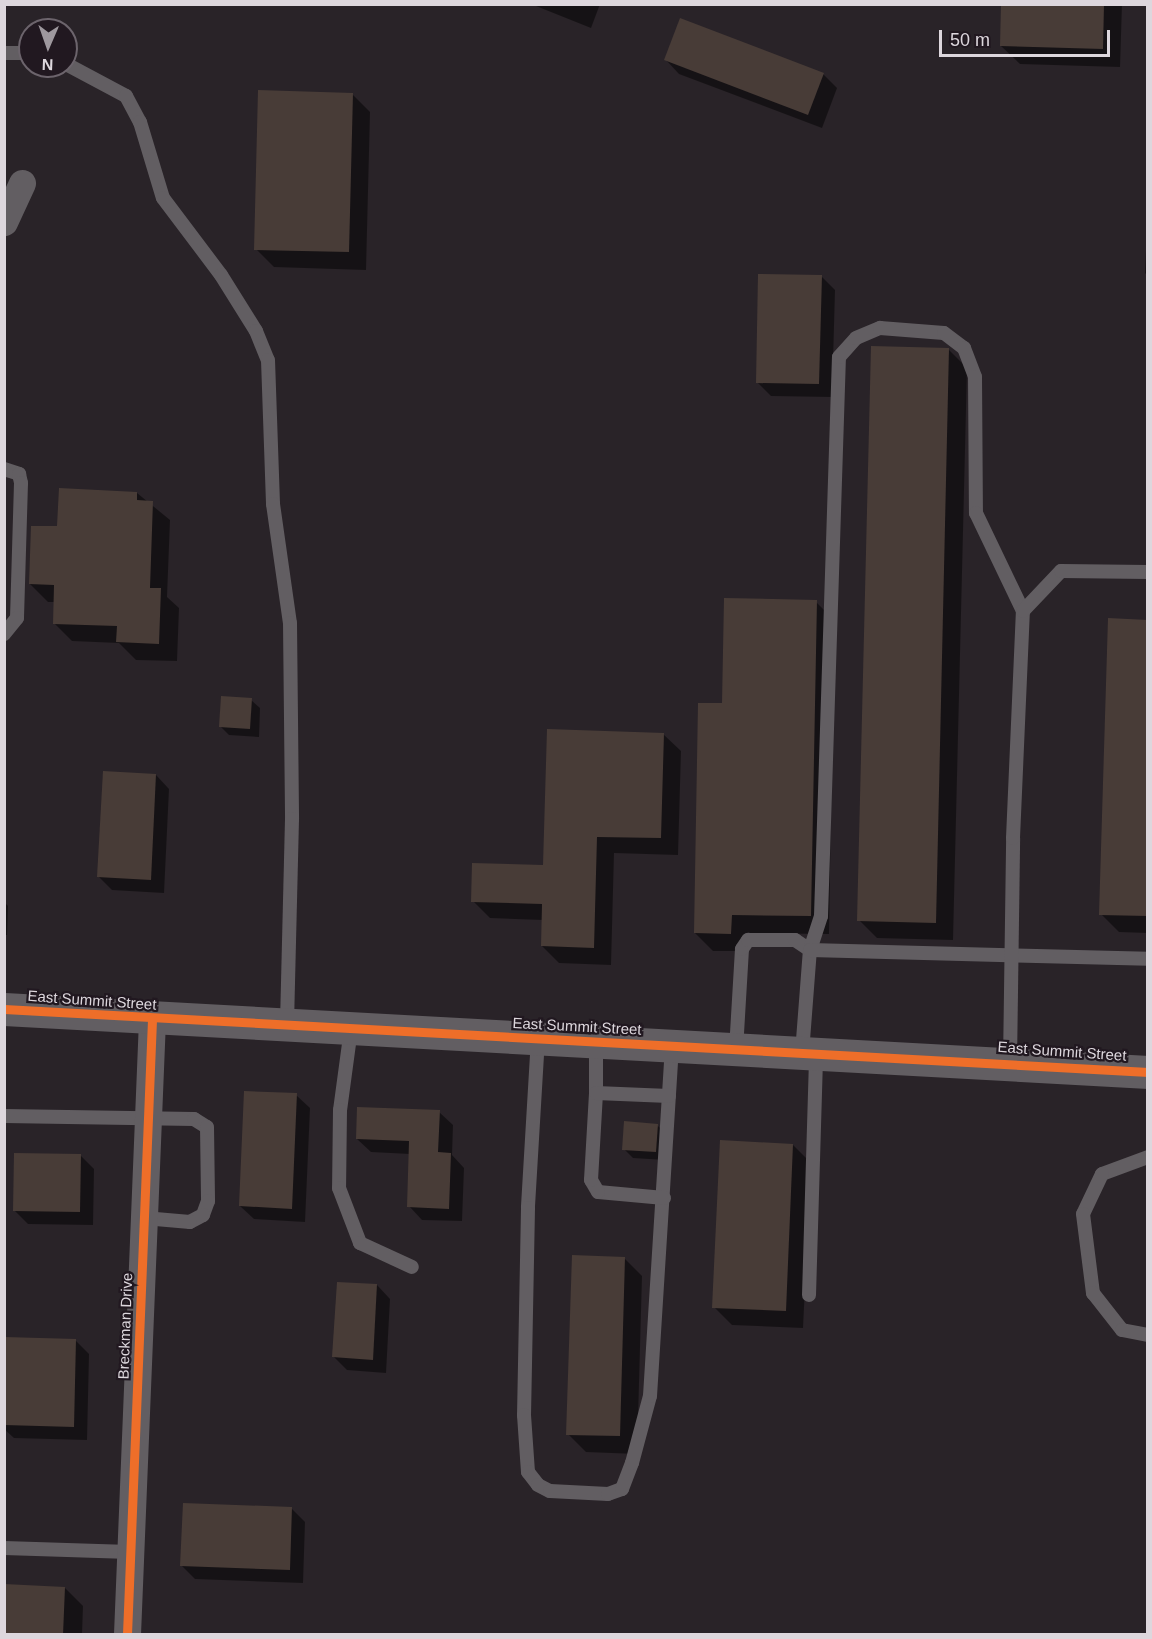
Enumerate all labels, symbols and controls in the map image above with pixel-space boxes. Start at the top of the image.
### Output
north arrow [18,18,78,78]
scale bar [942,18,1113,56]
text: 50 m [950,30,990,50]
text: N [41,56,53,73]
street label: East Summit Street [27,987,157,1013]
street label: East Summit Street [512,1014,642,1038]
street label: East Summit Street [997,1038,1127,1064]
street label: Breckman Drive [114,1272,136,1380]

